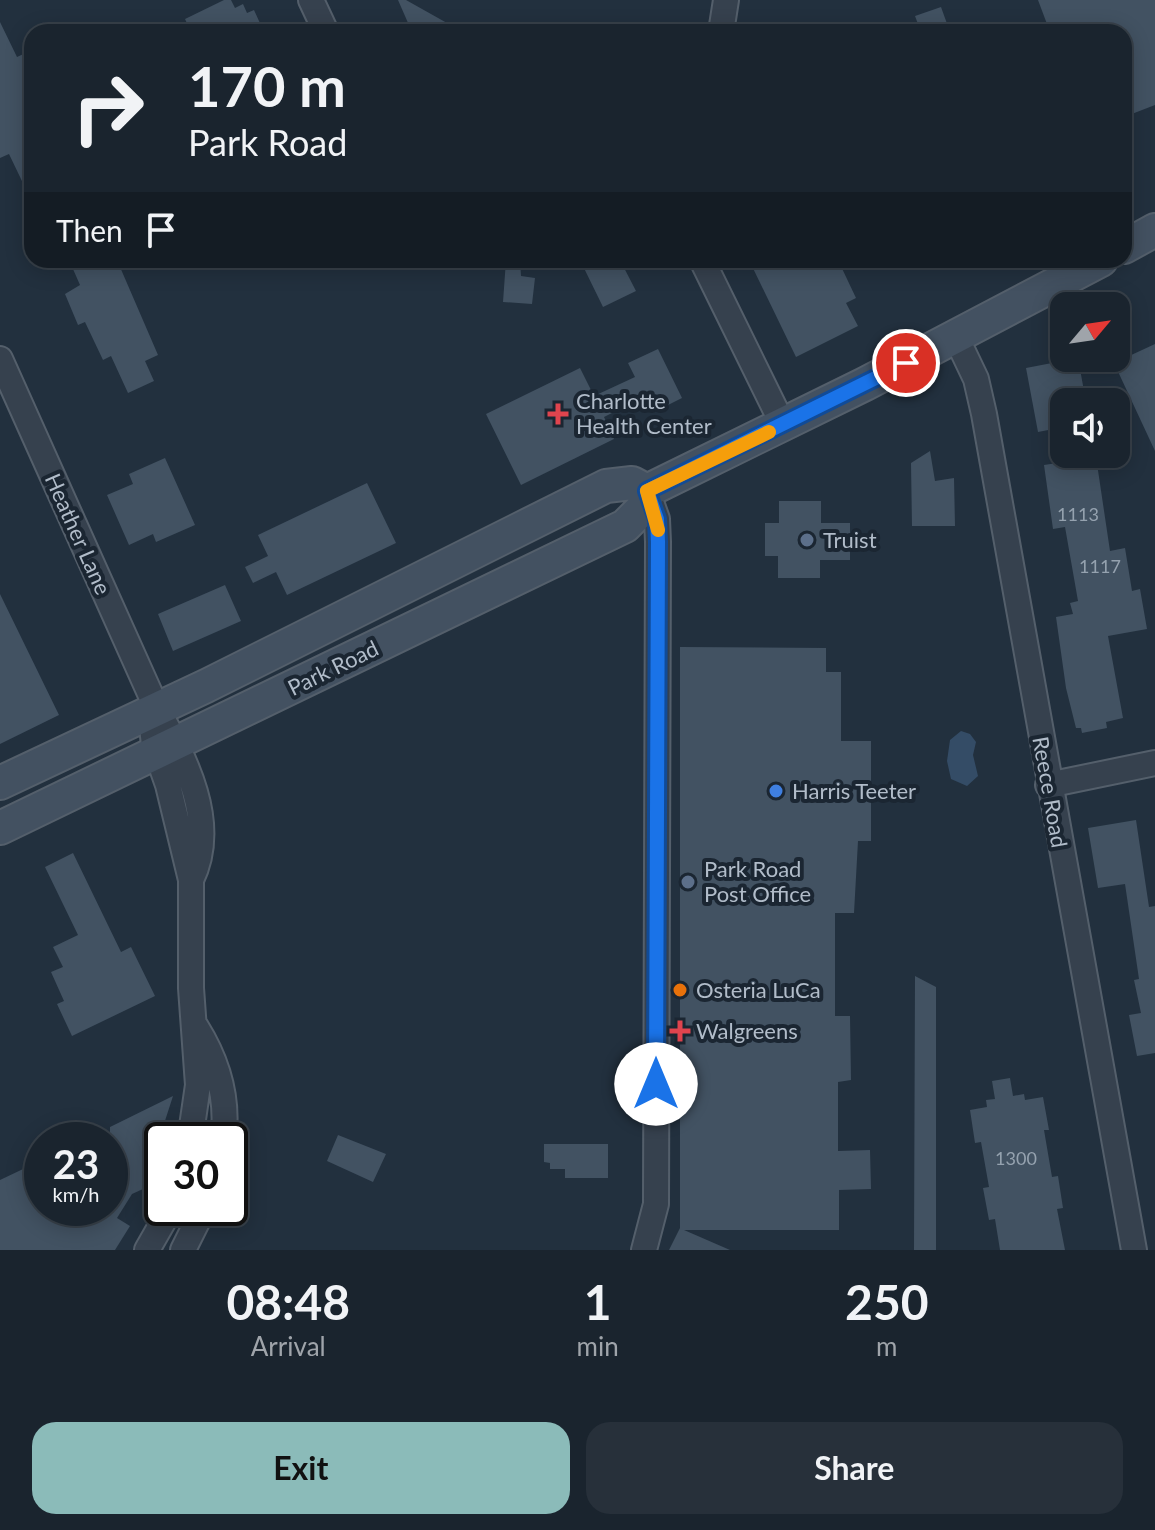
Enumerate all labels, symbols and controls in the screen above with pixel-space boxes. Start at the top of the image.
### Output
text: 170 m [188,52,346,119]
icon: right [56,56,160,160]
text: Park Road [188,120,347,164]
icon: arrive [139,208,183,252]
text: Then [56,212,123,248]
north arrow [1050,292,1130,372]
map controls [1050,292,1130,468]
pin [872,329,940,397]
icon: arrive [884,341,928,385]
place label: Charlotte Health Center [576,387,712,439]
button: sound [1050,388,1130,468]
marker: Charlotte Health Center [547,403,569,425]
street label: Heather Lane [40,469,117,599]
house number: 1113 [1057,503,1099,525]
place label: Truist [823,526,877,553]
marker: Truist [798,531,816,549]
house number: 1117 [1079,555,1121,577]
street label: Park Road [283,634,382,701]
street label: Reece Road [1027,734,1074,850]
place label: Harris Teeter [792,777,916,804]
marker: Harris Teeter [767,782,785,800]
place label: Park Road Post Office [704,855,811,907]
marker: Park Road Post Office [679,873,697,891]
place label: Osteria LuCa [696,976,821,1003]
marker: Osteria LuCa [671,981,689,999]
place label: Walgreens [696,1017,798,1044]
marker: Walgreens [671,1022,689,1040]
position arrow [614,1042,698,1126]
speed limit sign: 30 [144,1122,248,1226]
text: 23 [53,1140,99,1188]
house number: 1300 [995,1147,1037,1169]
text: km/h [53,1182,99,1206]
text: 08:48 [226,1273,350,1330]
text: 1 [584,1273,612,1330]
text: 250 [845,1273,929,1330]
text: Arrival [251,1330,326,1362]
text: min [577,1330,619,1362]
text: m [876,1330,898,1362]
button: Exit [32,1422,570,1514]
button: Share [586,1422,1123,1514]

